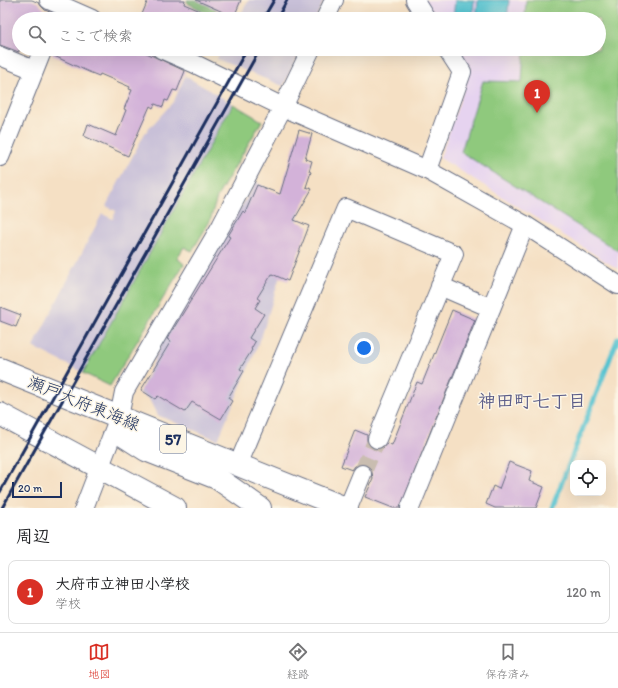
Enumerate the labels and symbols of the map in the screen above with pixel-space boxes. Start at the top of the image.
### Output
pin: 1 [524,80,550,113]
your location [354,338,374,358]
street label: 瀬戸大府東海線 [25,371,143,435]
district label: 神田町七丁目 [478,390,586,412]
road number: 57 [160,425,186,453]
scale bar [12,480,62,499]

